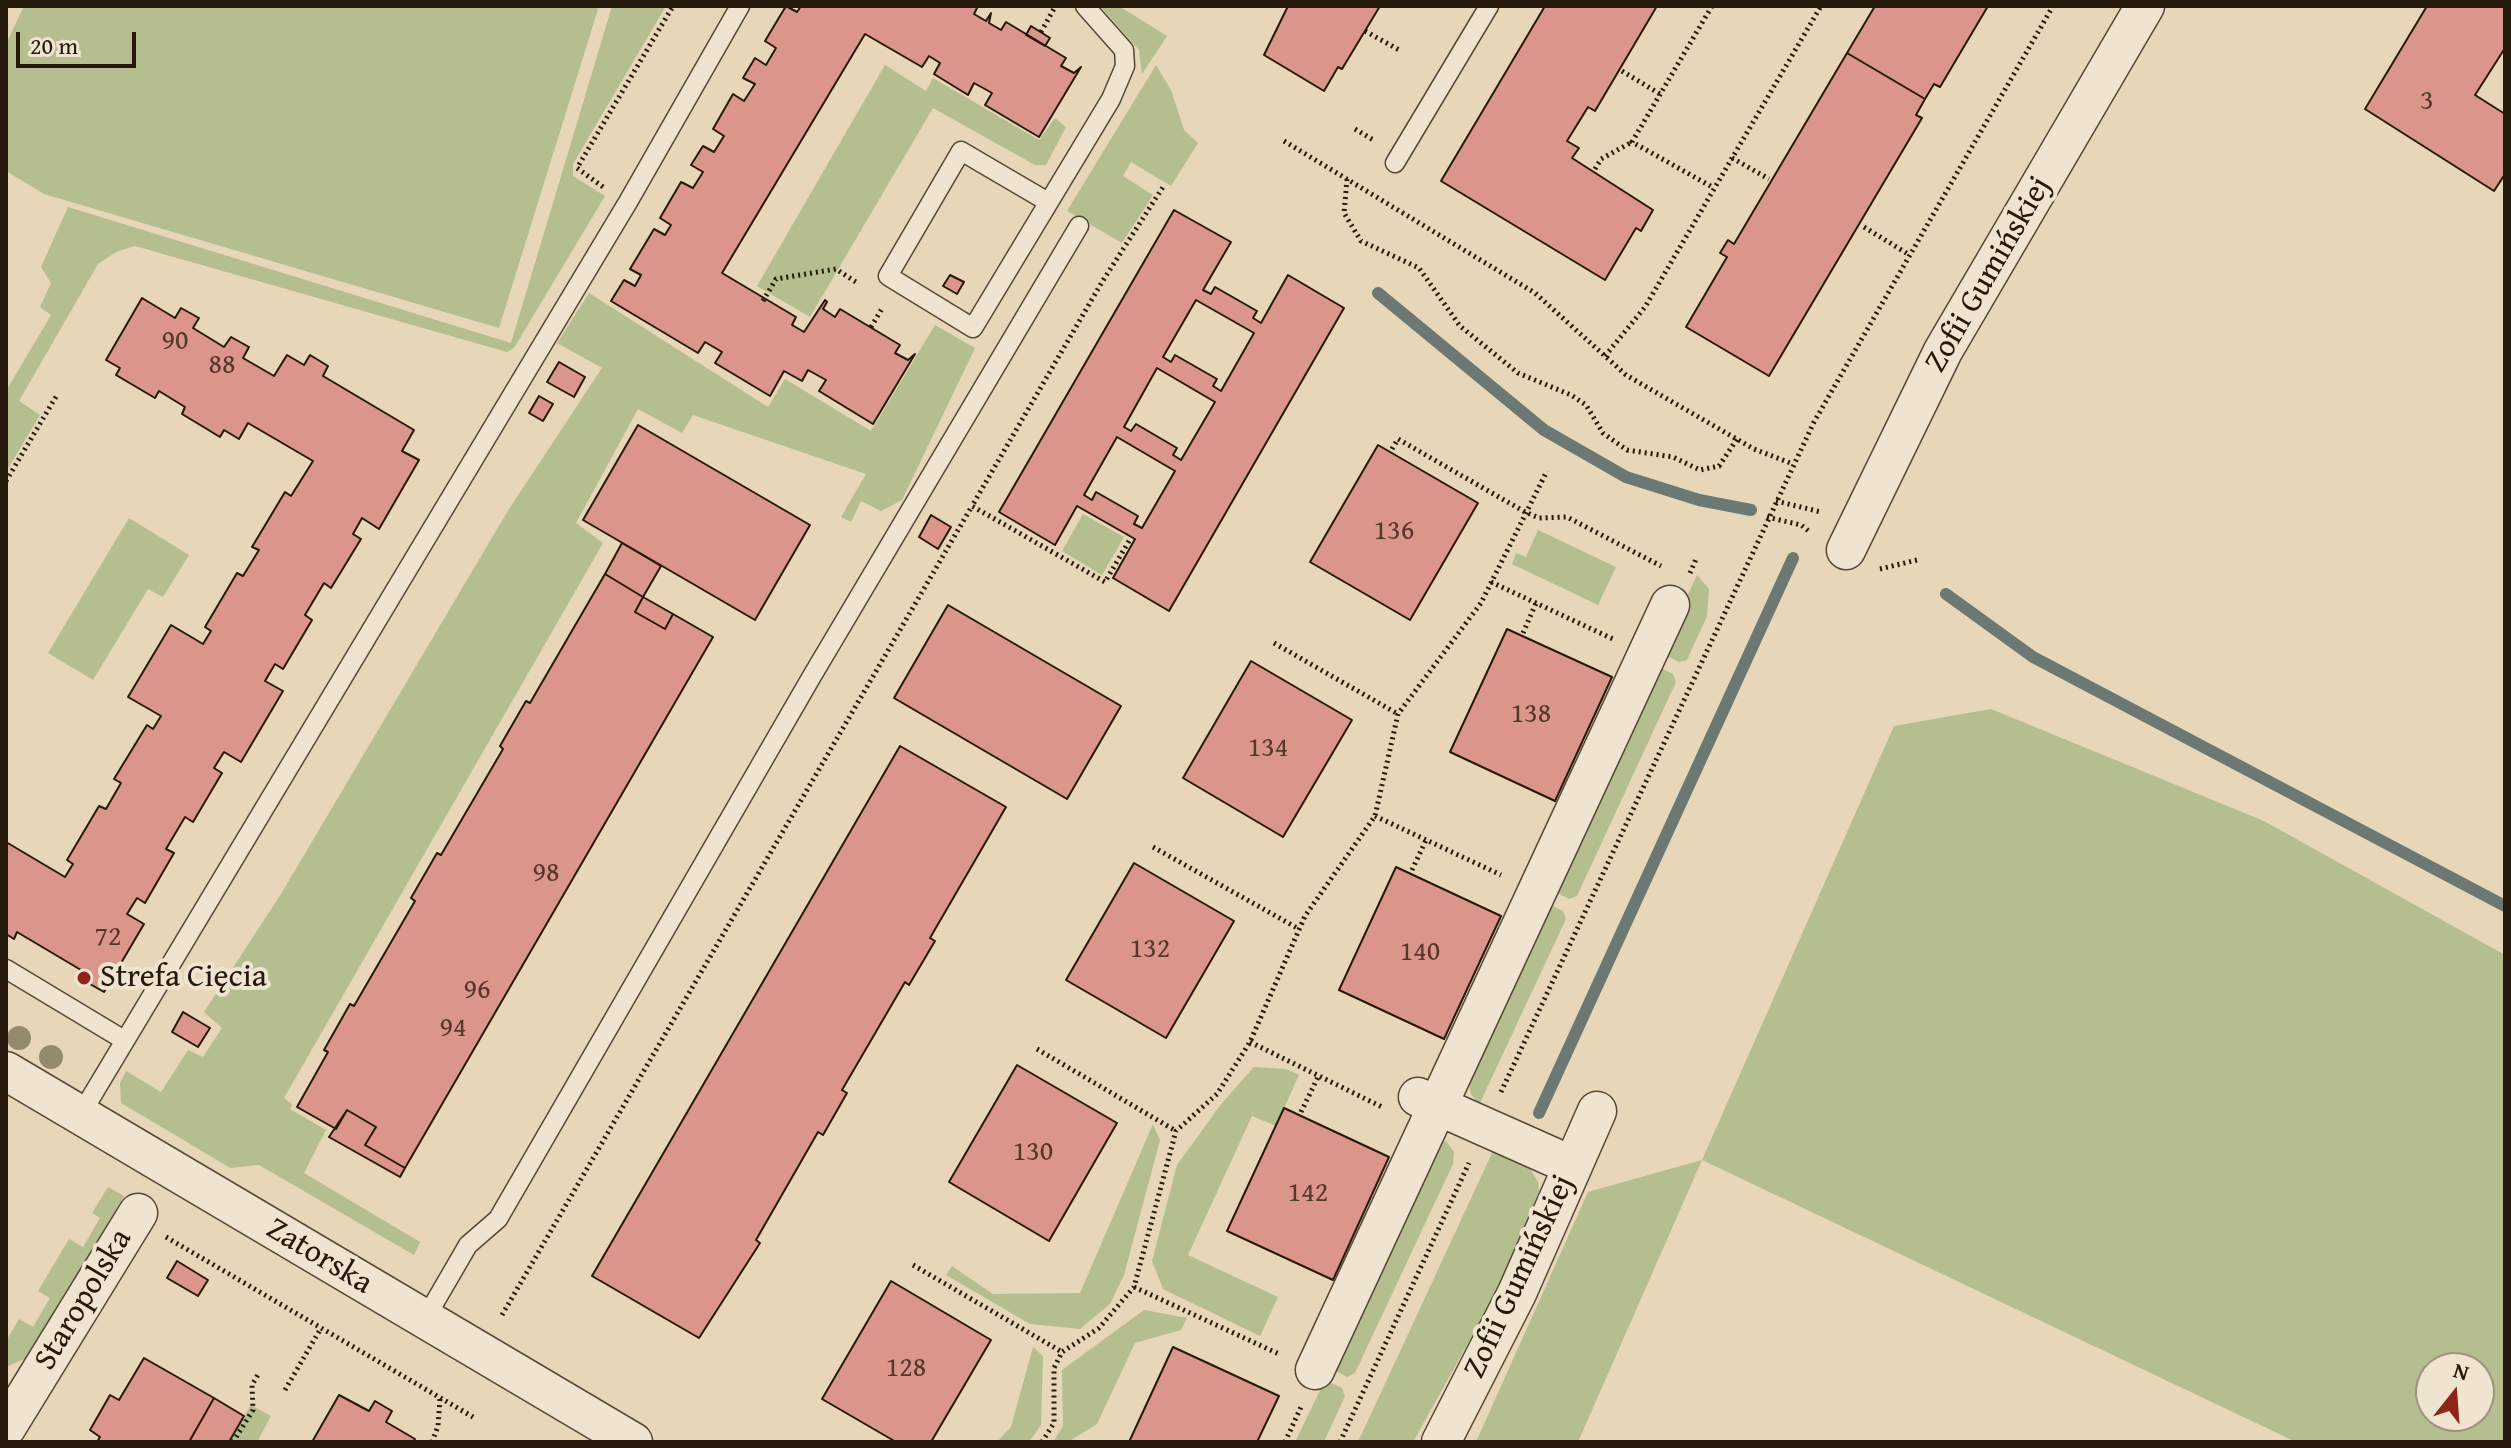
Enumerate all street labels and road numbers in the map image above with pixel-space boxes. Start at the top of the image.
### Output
street label: Zofii Gumińskiej [1918,170,2060,380]
street label: Zofii Gumińskiej [1456,1169,1584,1385]
street label: Zatorska [259,1210,379,1304]
street label: Staropolska [27,1223,141,1377]

